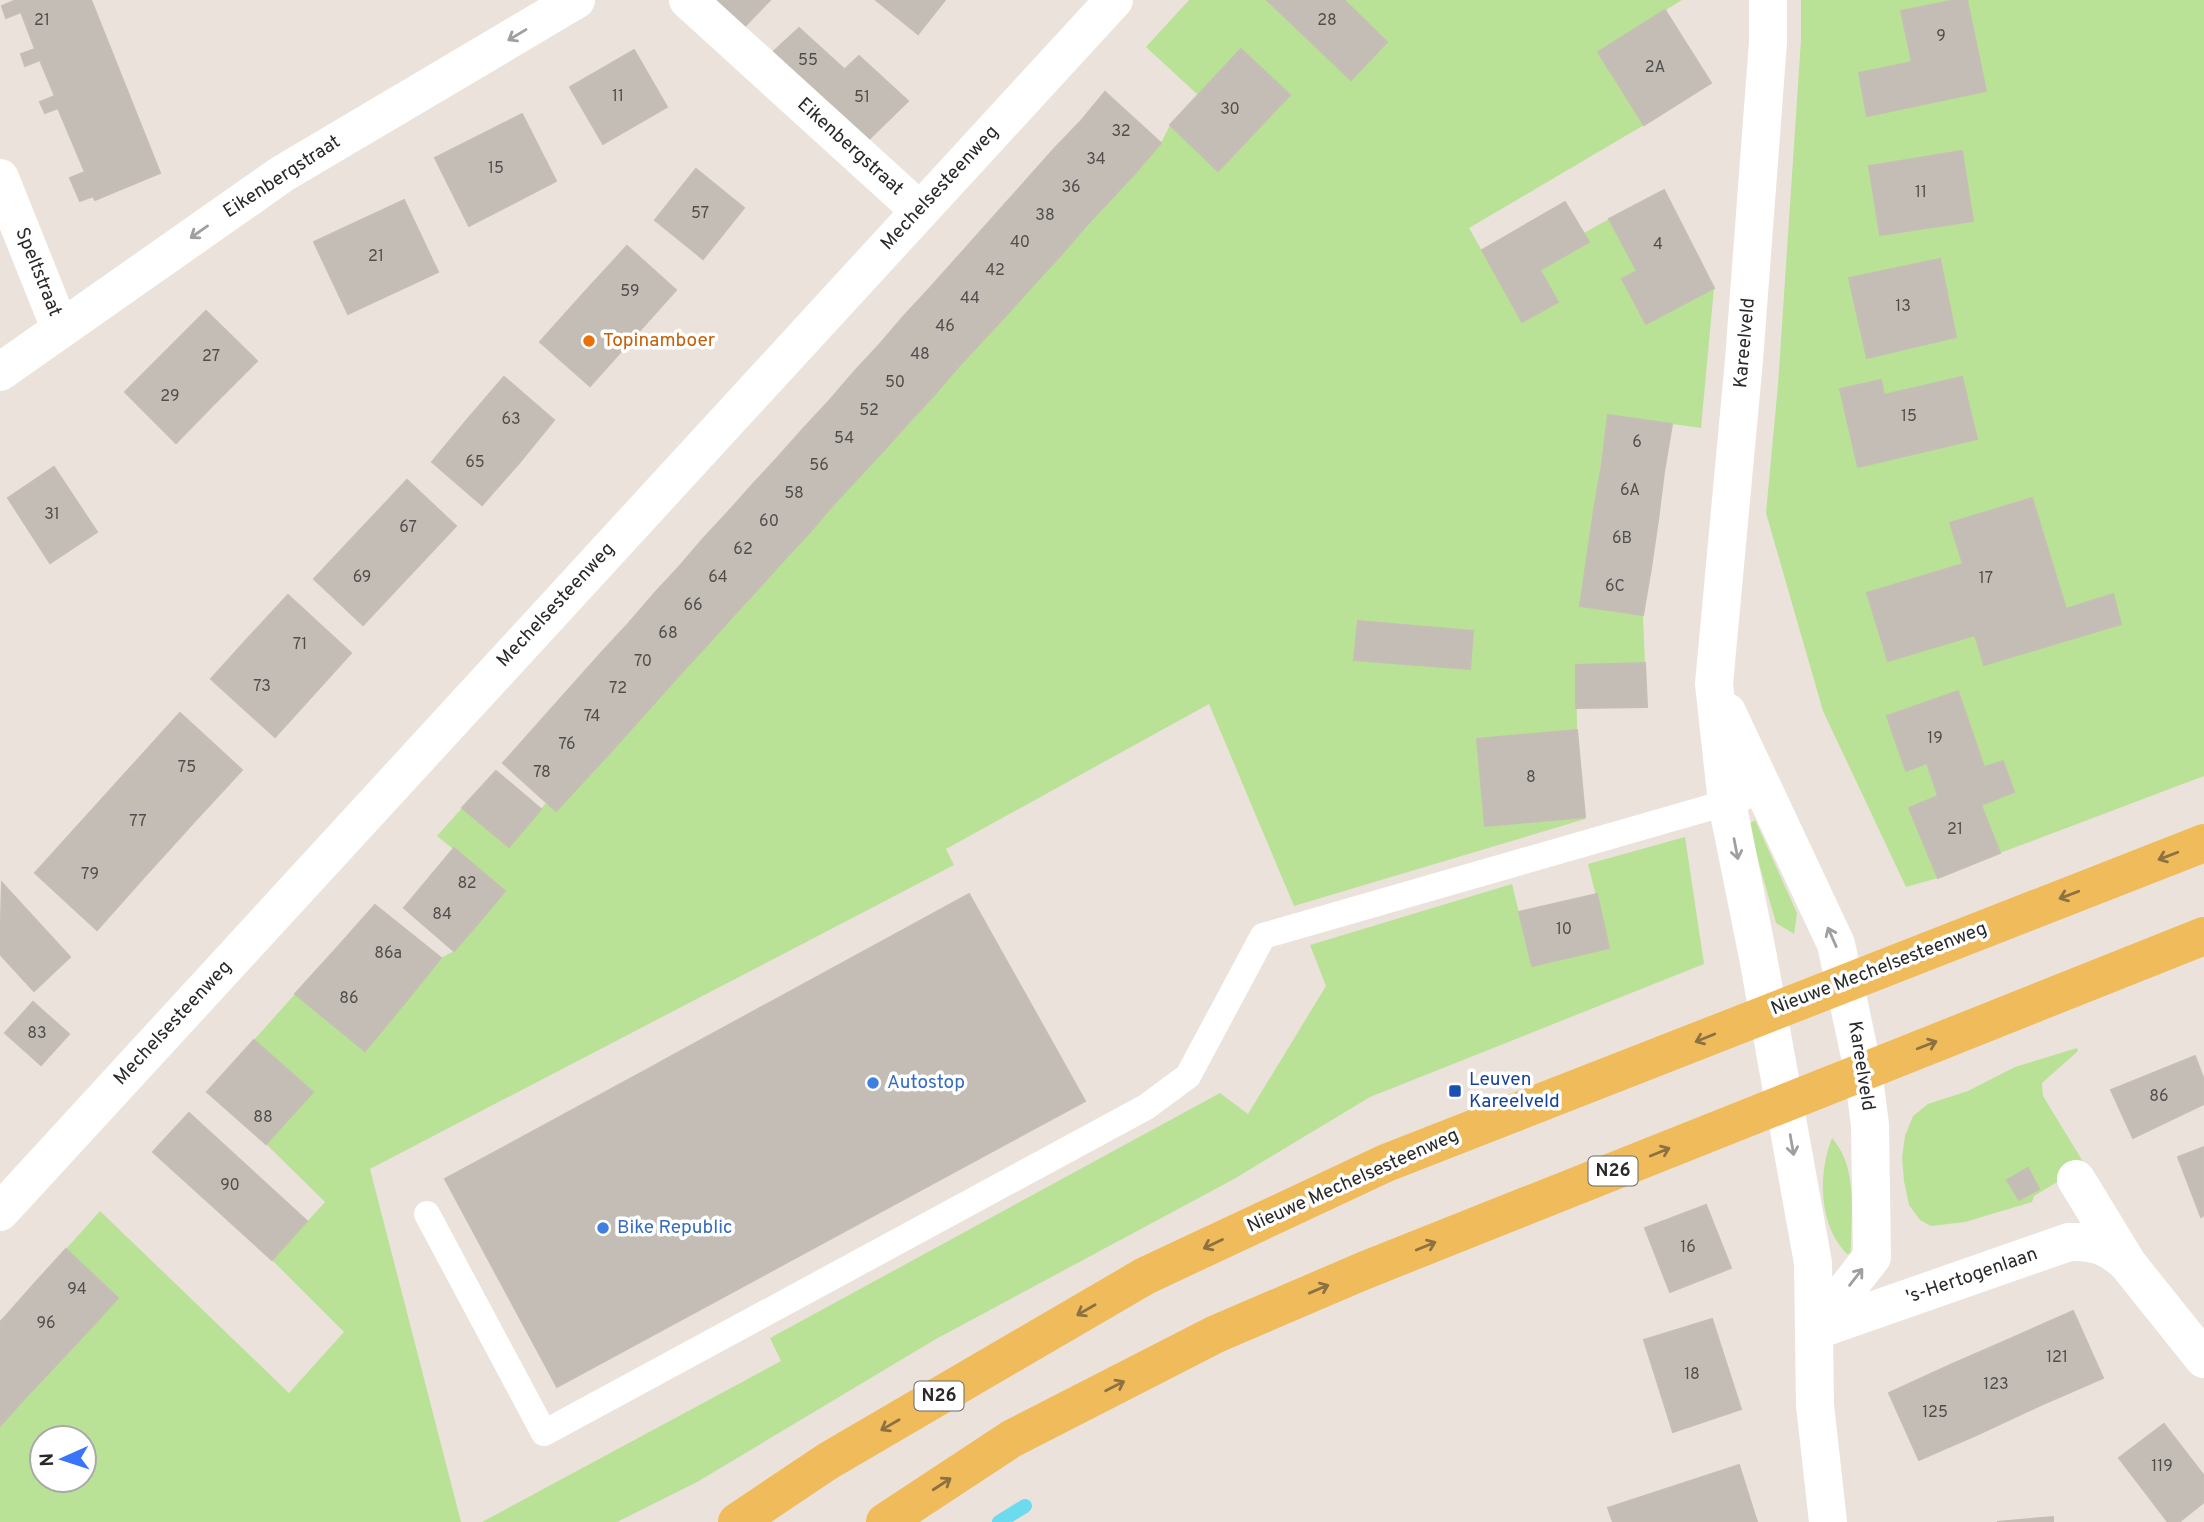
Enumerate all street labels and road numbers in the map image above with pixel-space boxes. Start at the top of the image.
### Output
street label: Eikenbergstraat [792,93,908,201]
street label: Mechelsesteenweg [876,121,1004,255]
street label: Eikenbergstraat [219,130,345,224]
street label: Speltstraat [9,224,67,320]
street label: Kareelveld [1729,297,1761,389]
street label: Mechelsesteenweg [492,538,620,672]
street label: Nieuwe Mechelsesteenweg [1768,917,1990,1021]
street label: Mechelsesteenweg [109,956,237,1090]
street label: Kareelveld [1842,1019,1880,1113]
street label: Nieuwe Mechelsesteenweg [1243,1123,1463,1239]
road number: N26 [1588,1156,1638,1186]
street label: 's-Hertogenlaan [1903,1242,2041,1310]
road number: N26 [914,1381,964,1410]

